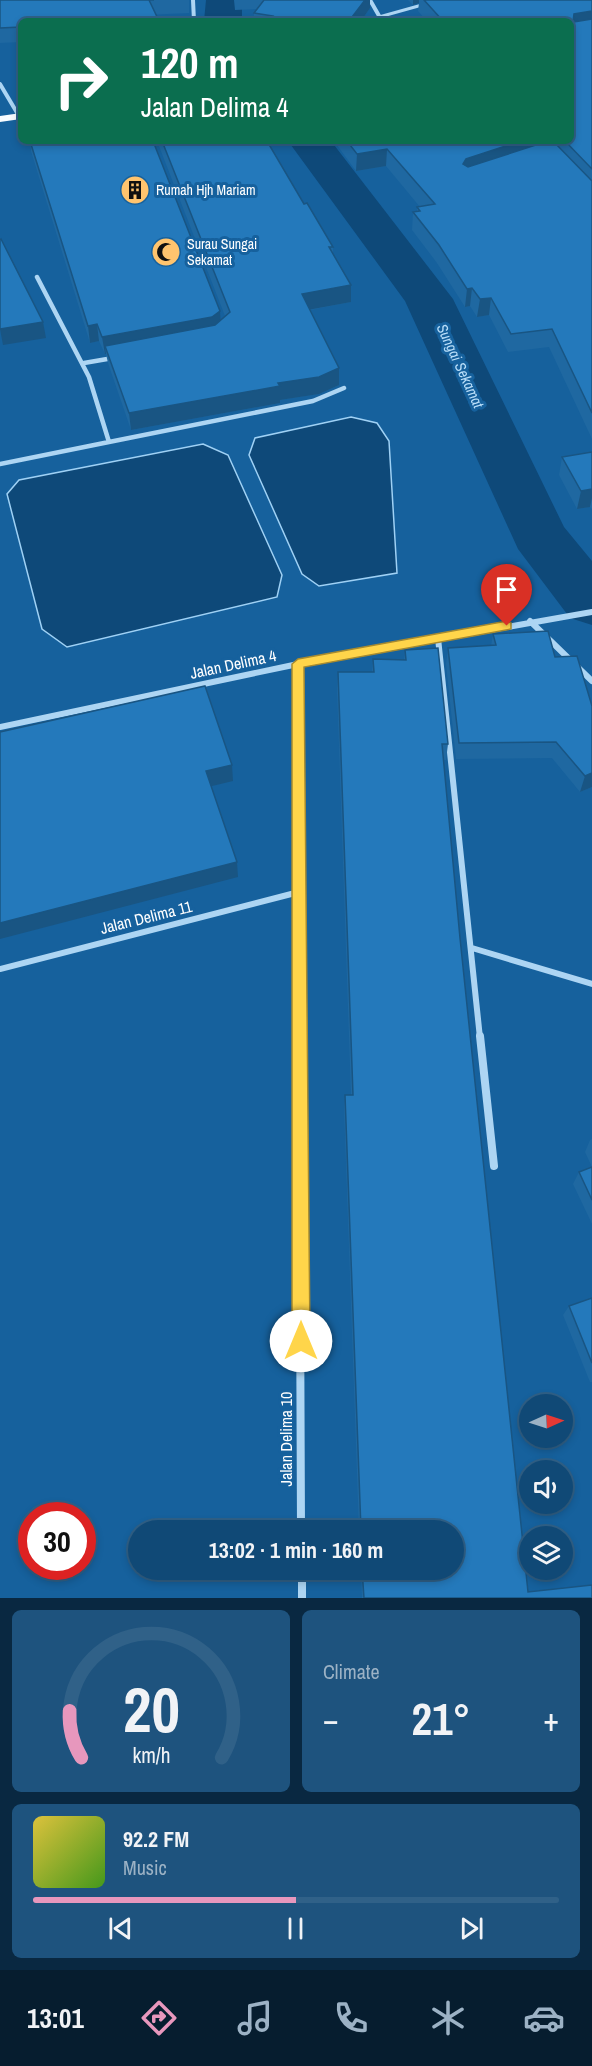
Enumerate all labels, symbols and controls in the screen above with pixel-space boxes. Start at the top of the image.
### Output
text: 120 m [141,35,239,91]
icon: right [42,42,120,120]
text: Jalan Delima 4 [141,89,289,125]
building icon: Rumah Hjh Mariam [119,174,151,206]
place label: Rumah Hjh Mariam [156,181,256,199]
place label: Surau Sungai Sekamat [187,235,257,269]
mosque icon: Surau Sungai Sekamat [150,236,182,268]
water label: Sungai Sekamat [432,320,489,412]
pin [481,564,532,626]
icon: arrive [490,573,523,606]
street label: Jalan Delima 4 [188,644,278,684]
street label: Jalan Delima 11 [98,895,195,939]
position arrow [269,1309,333,1373]
street label: Jalan Delima 10 [275,1392,297,1486]
north arrow [519,1394,573,1448]
map controls [519,1394,573,1580]
button: sound [519,1460,573,1514]
speed limit sign: 30 [18,1502,96,1580]
button: layers [519,1526,573,1580]
text: 13:02 · 1 min · 160 m [209,1535,383,1565]
text: Climate [323,1658,380,1685]
text: 20 [123,1667,179,1751]
text: 21° [411,1688,471,1749]
text: − [323,1697,339,1741]
text: + [543,1697,559,1741]
text: km/h [132,1741,170,1770]
text: 92.2 FM [123,1824,189,1854]
text: Music [123,1854,167,1881]
icon: previous [104,1912,137,1945]
icon: pause [279,1912,312,1945]
icon: next [455,1912,488,1945]
icon: directions [138,1997,180,2039]
icon: music [234,1997,276,2039]
icon: phone [330,1997,372,2039]
icon: climate [427,1997,469,2039]
icon: car [523,1997,565,2039]
text: 13:01 [27,2000,84,2036]

